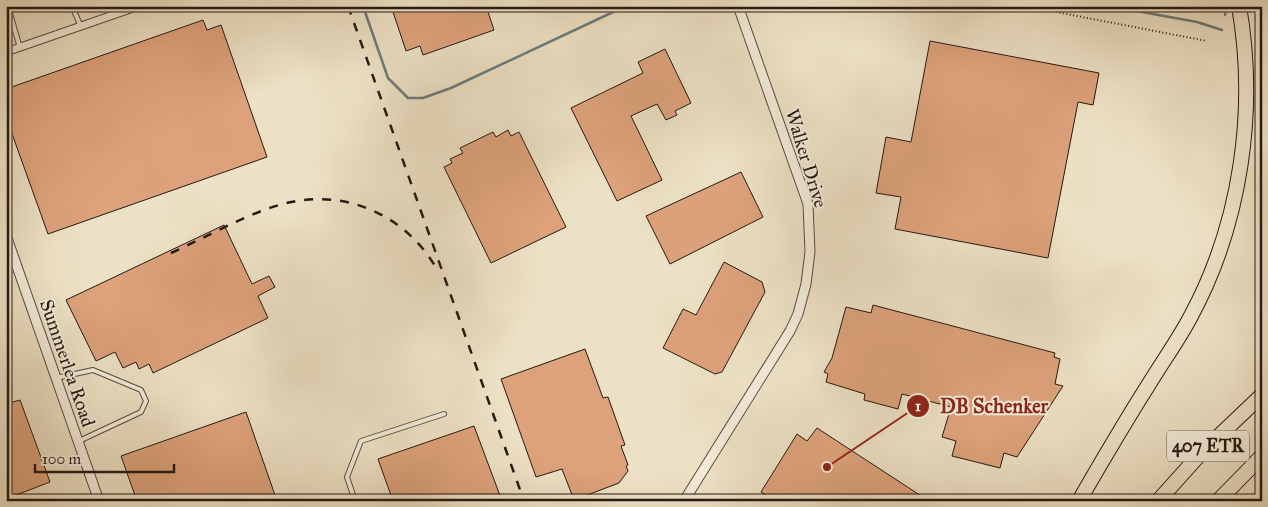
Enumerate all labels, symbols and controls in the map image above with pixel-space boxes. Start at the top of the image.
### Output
street label: Walker Drive [781,106,832,210]
street label: Summerlea Road [35,296,100,430]
callout: DB Schenker [905,388,1058,423]
text: DB Schenker [940,394,1049,418]
text: 1 [915,397,921,415]
road number: 407 ETR [1167,431,1249,462]
scale bar [35,442,174,474]
text: 100 m [42,450,82,468]

